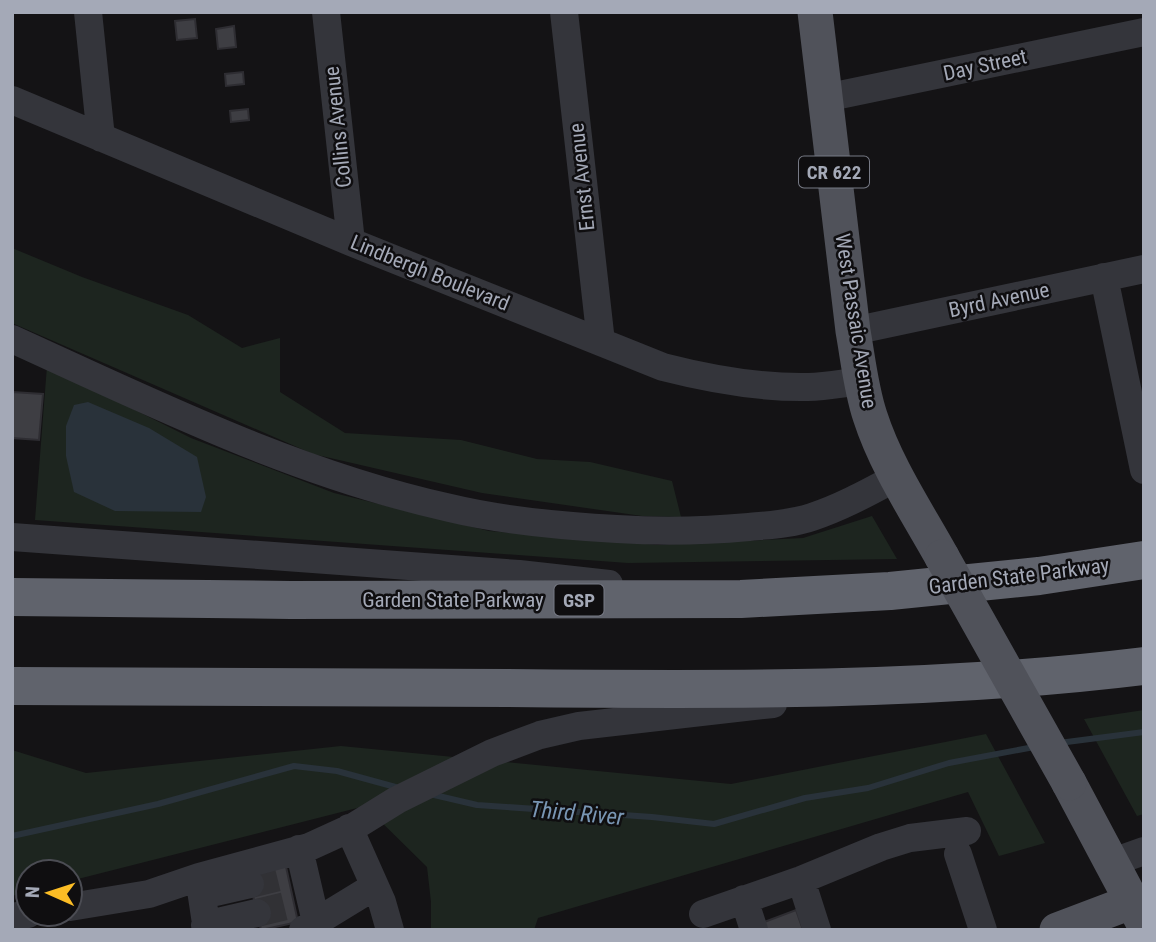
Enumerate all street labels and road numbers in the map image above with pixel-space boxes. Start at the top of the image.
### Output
street label: Day Street [941,44,1029,86]
street label: Collins Avenue [320,65,356,189]
street label: Ernst Avenue [564,122,600,232]
road number: CR 622 [799,156,869,188]
street label: Lindbergh Boulevard [347,230,513,316]
street label: West Passaic Avenue [830,232,882,410]
street label: Byrd Avenue [947,278,1052,322]
street label: Garden State Parkway [927,553,1111,599]
road number: GSP [554,584,604,615]
street label: Garden State Parkway [362,588,544,612]

